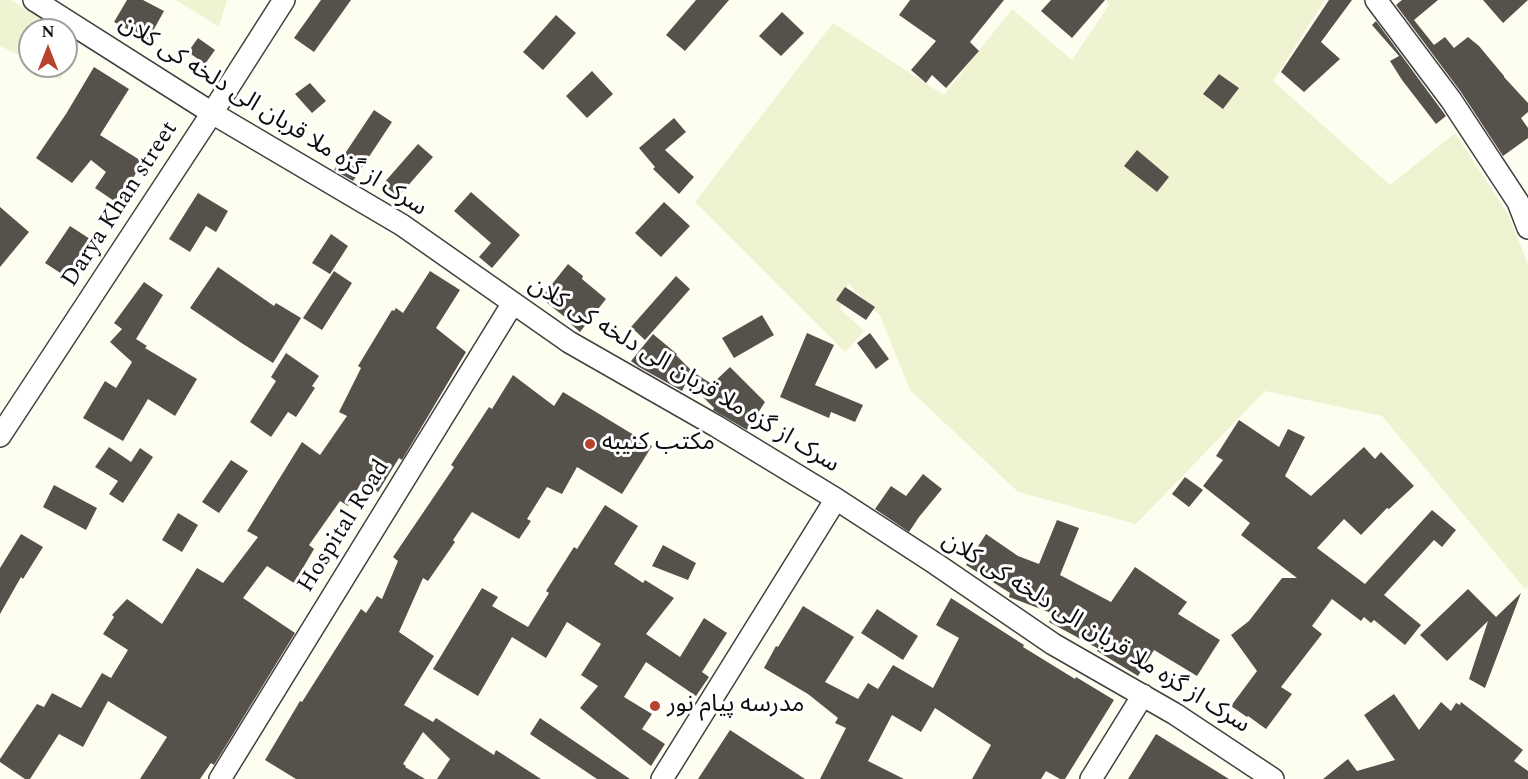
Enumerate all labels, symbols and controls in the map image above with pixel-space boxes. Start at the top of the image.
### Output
street label: سرک از گزه ملا قربان الی دلخه کی کلان [113,10,431,224]
north arrow [18,18,78,78]
text: N [41,20,55,44]
street label: Darya Khan street [57,117,185,293]
street label: سرک از گزه ملا قربان الی دلخه کی کلان [522,271,844,481]
place label: مکتب کنیبه [602,430,715,458]
marker: مکتب کنیبه [583,437,597,451]
street label: Hospital Road [293,455,397,599]
street label: سرک از گزه ملا قربان الی دلخه کی کلان [936,527,1254,741]
place label: مدرسه پیام نور [667,692,804,720]
marker: مدرسه پیام نور [648,699,662,713]

